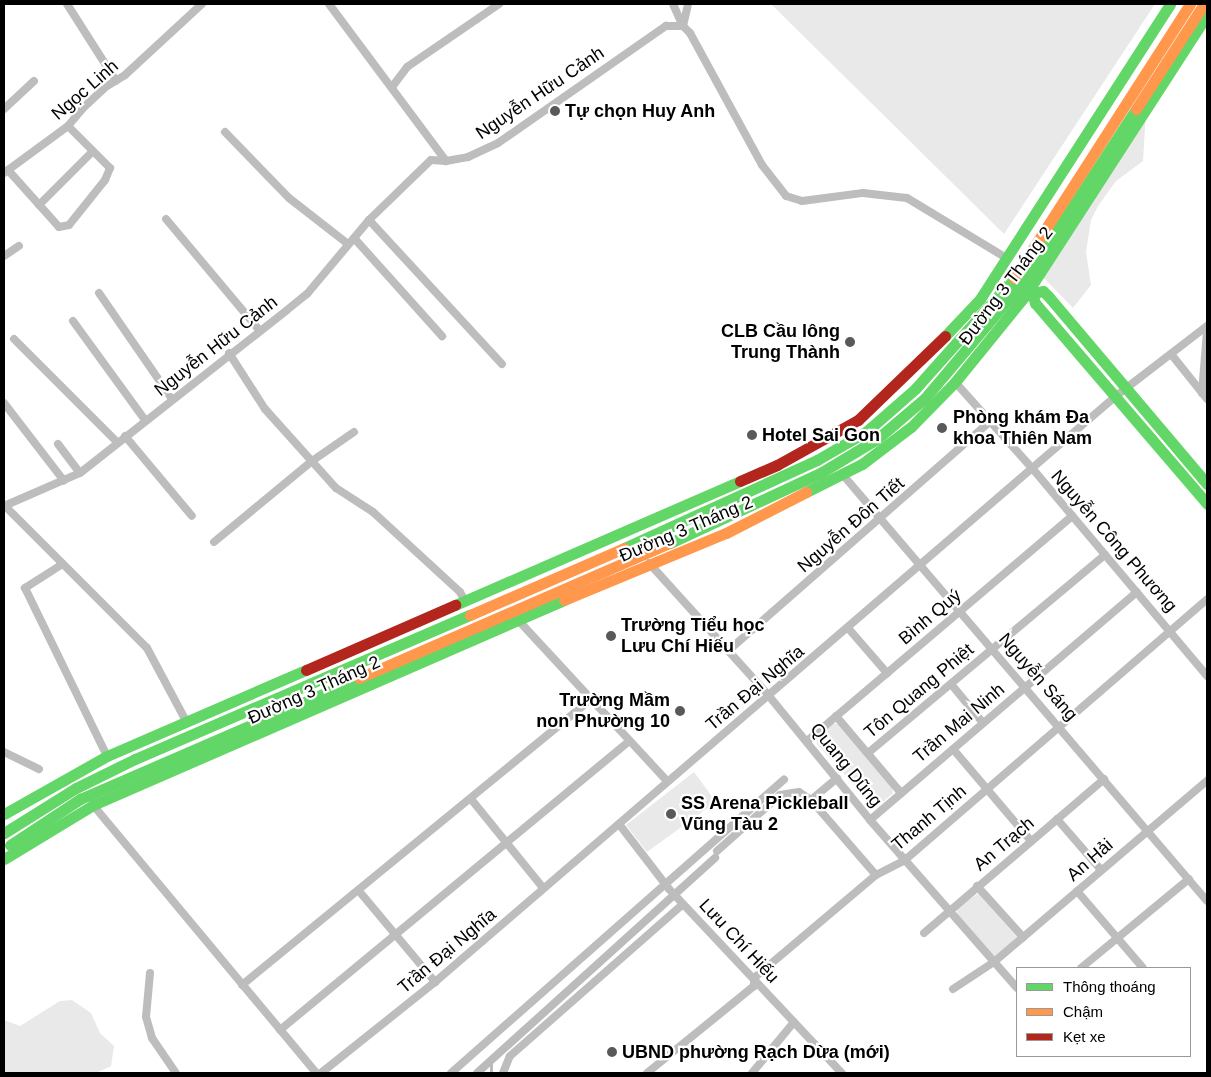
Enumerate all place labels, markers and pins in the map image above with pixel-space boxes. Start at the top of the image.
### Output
place label: Tự chọn Huy Anh [565,100,716,122]
marker: Tự chọn Huy Anh [549,105,561,117]
place label: CLB Cầu lông Trung Thành [721,321,840,364]
marker: CLB Cầu lông Trung Thành [844,336,856,348]
place label: Phòng khám Đa khoa Thiên Nam [953,407,1092,449]
marker: Phòng khám Đa khoa Thiên Nam [935,421,949,435]
place label: Hotel Sai Gon [762,424,880,446]
marker: Hotel Sai Gon [746,429,758,441]
place label: Trường Tiểu học Lưu Chí Hiếu [621,615,765,658]
marker: Trường Tiểu học Lưu Chí Hiếu [605,630,617,642]
place label: Trường Mầm non Phường 10 [536,690,670,732]
marker: Trường Mầm non Phường 10 [674,705,686,717]
place label: SS Arena Pickleball Vũng Tàu 2 [681,793,849,836]
marker: SS Arena Pickleball Vũng Tàu 2 [665,808,677,820]
place label: UBND phường Rạch Dừa (mới) [622,1041,890,1063]
marker: UBND phường Rạch Dừa (mới) [606,1046,618,1058]

